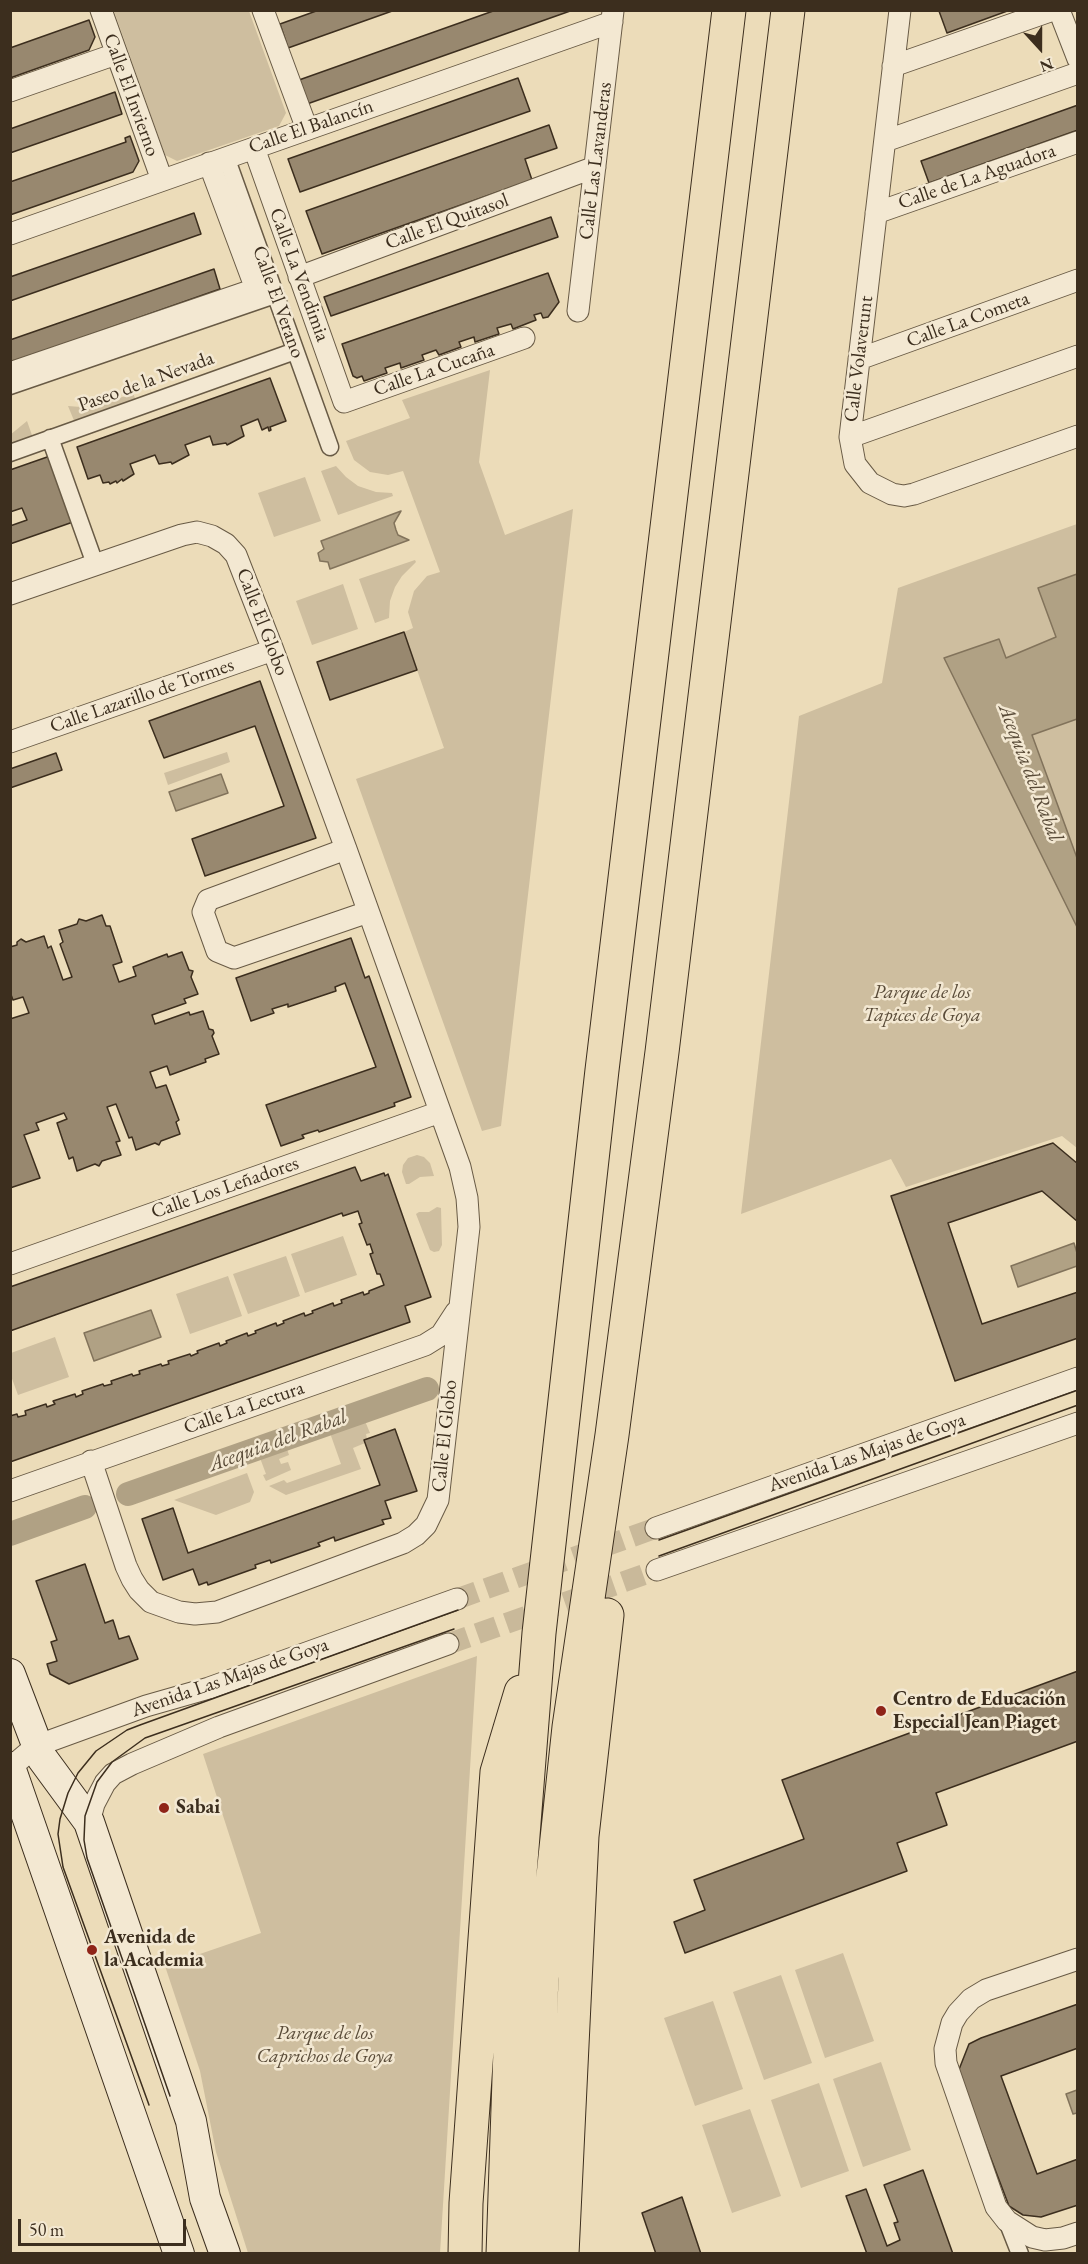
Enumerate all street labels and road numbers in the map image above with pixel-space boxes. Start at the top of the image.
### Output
street label: Calle El Invierno [98,30,164,160]
street label: Calle Las Lavanderas [574,81,618,241]
street label: Calle El Balancín [245,94,377,160]
street label: Calle de La Aguadora [895,139,1059,215]
street label: Calle El Quitasol [382,189,512,255]
street label: Calle La Vendimia [264,205,334,345]
street label: Calle El Verano [247,242,309,362]
street label: Calle La Cometa [903,287,1033,353]
street label: Calle Volaverunt [839,294,879,424]
street label: Calle La Cucaña [370,338,498,402]
street label: Paseo de la Nevada [75,346,217,418]
street label: Calle El Globo [231,565,293,679]
street label: Calle Lazarillo de Tormes [47,653,237,739]
street label: Calle Los Leñadores [148,1151,302,1225]
street label: Calle La Lectura [180,1376,308,1440]
street label: Calle El Globo [427,1378,463,1494]
street label: Avenida Las Majas de Goya [765,1408,969,1498]
street label: Avenida Las Majas de Goya [128,1633,332,1723]

